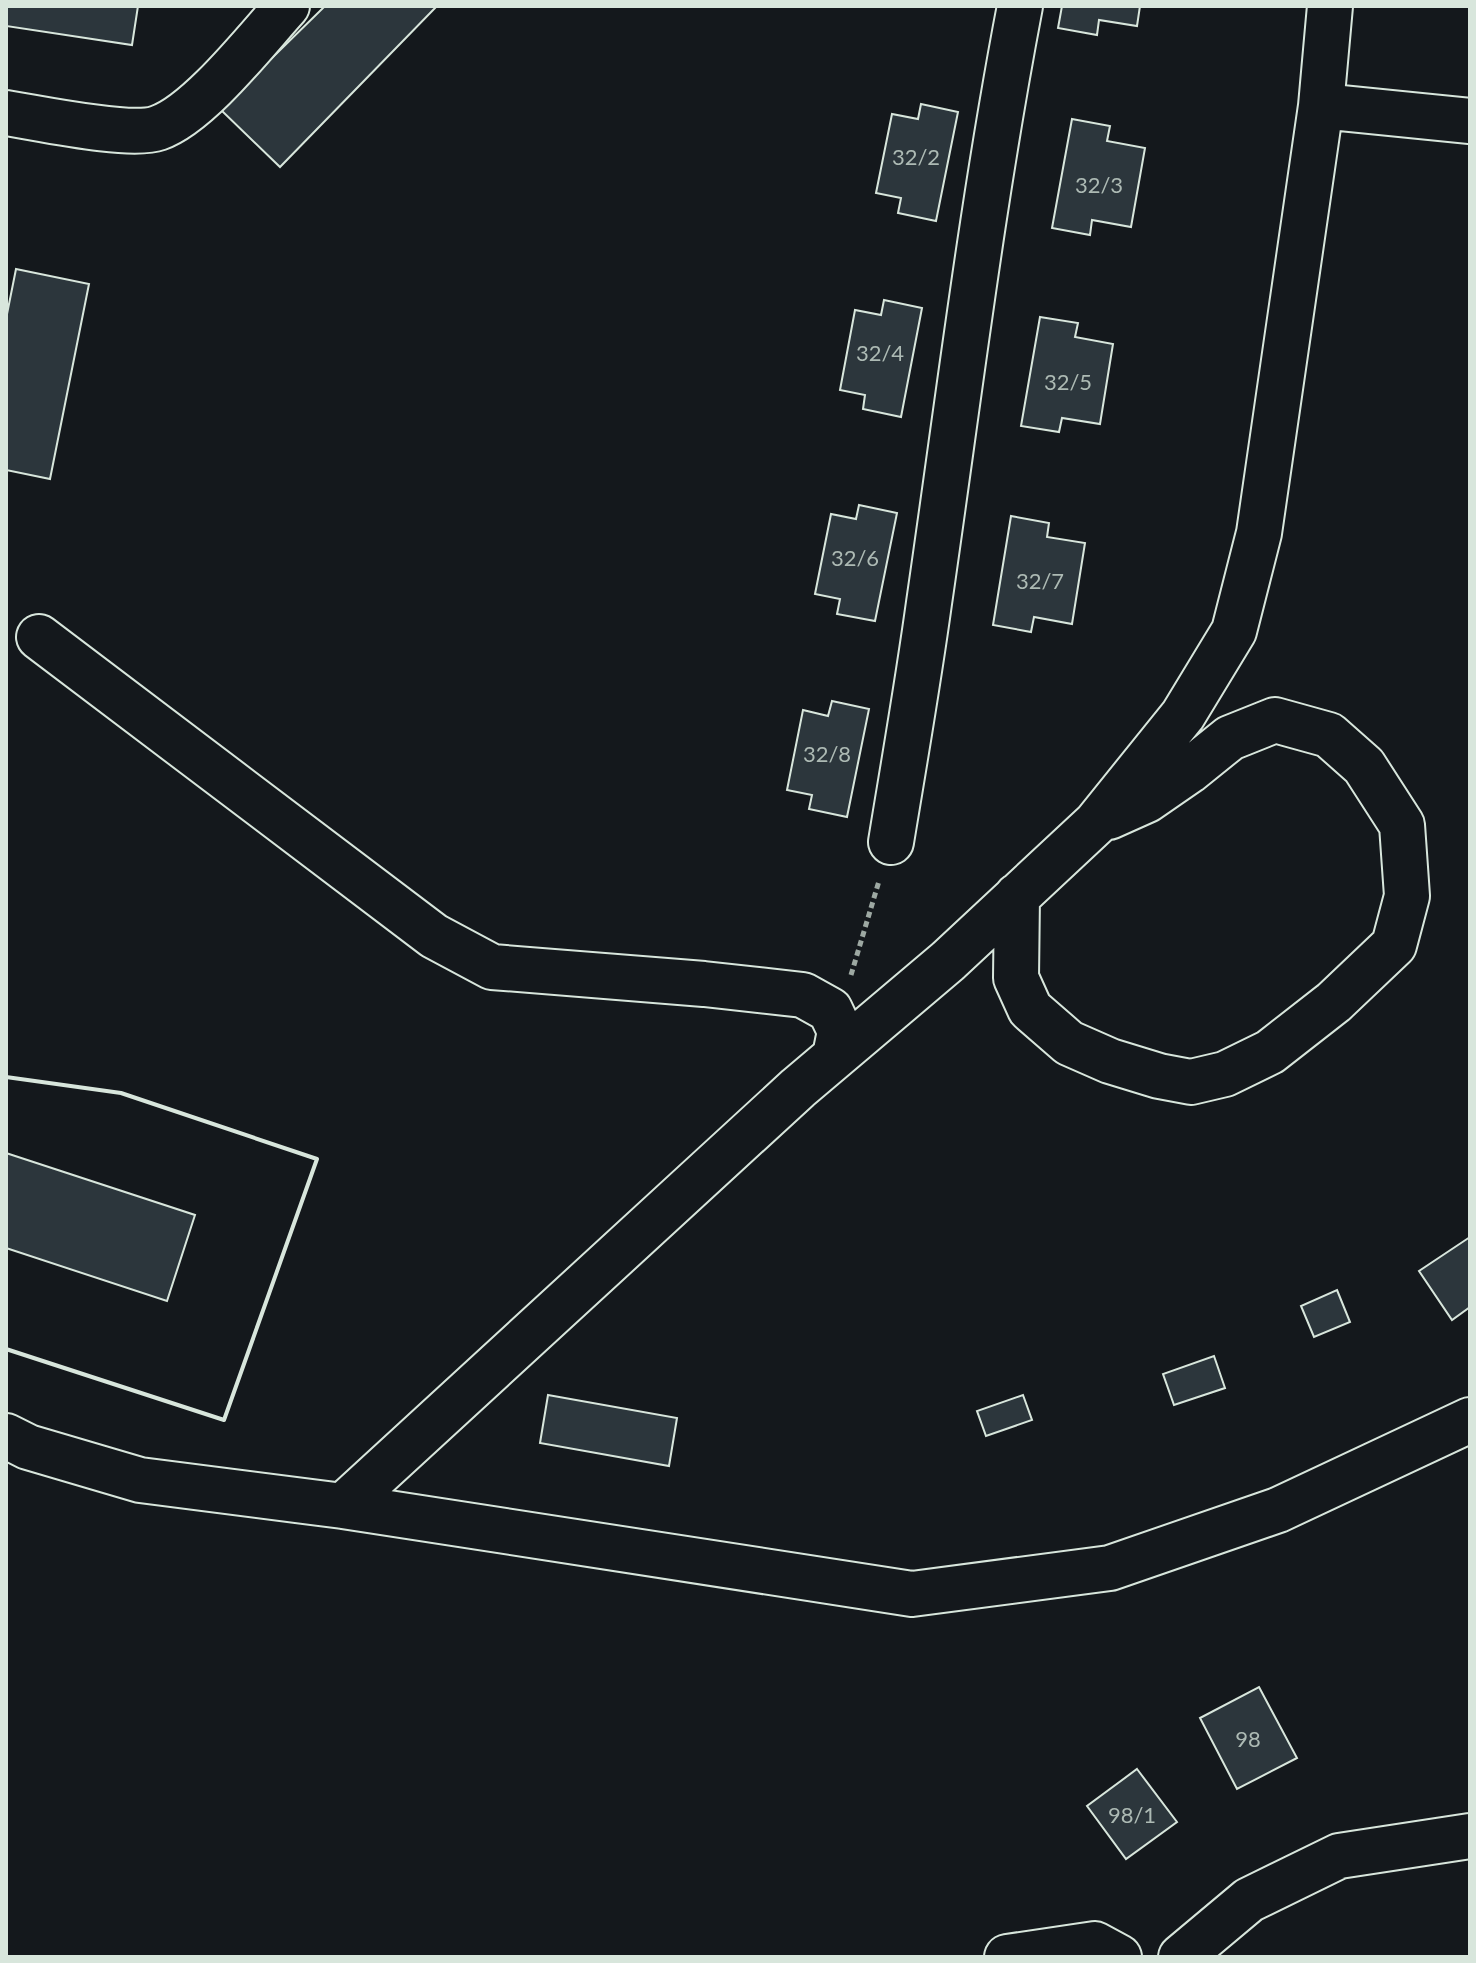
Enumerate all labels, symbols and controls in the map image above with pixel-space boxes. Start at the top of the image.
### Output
house number: 32/2 [892,143,940,170]
house number: 32/3 [1075,171,1123,198]
house number: 32/4 [856,339,904,366]
house number: 32/5 [1044,368,1092,395]
house number: 32/6 [831,544,879,571]
house number: 32/7 [1016,567,1064,594]
house number: 32/8 [803,740,851,767]
house number: 98 [1235,1725,1261,1752]
house number: 98/1 [1108,1801,1156,1828]

